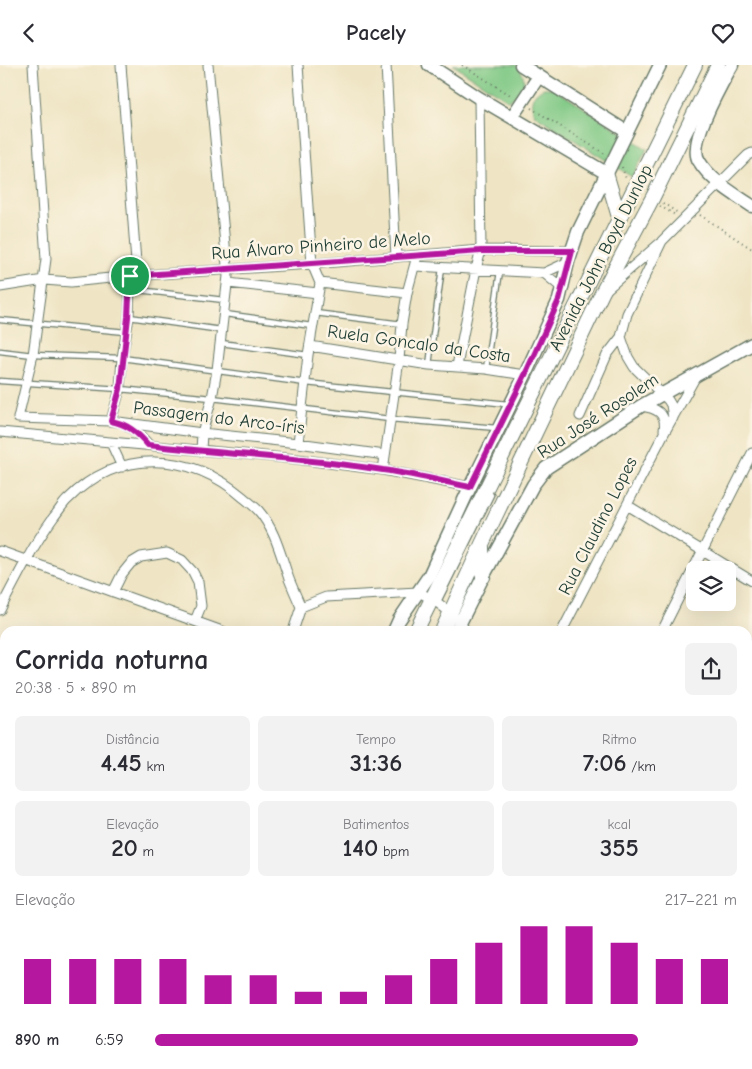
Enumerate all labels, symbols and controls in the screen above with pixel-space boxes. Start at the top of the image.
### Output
icon: back [15,19,43,47]
icon: heart [709,19,737,47]
text: Pacely [346,20,406,46]
street label: Avenida John Boyd Dunlop [545,161,657,355]
street label: Rua Álvaro Pinheiro de Melo [211,227,431,264]
pin [109,255,151,297]
icon: arrive [116,262,144,290]
street label: Ruela Goncalo da Costa [326,321,512,367]
street label: Rua José Rosolem [534,369,662,463]
street label: Passagem do Arco-íris [132,397,306,439]
street label: Rua Claudino Lopes [554,453,642,599]
map controls [686,561,736,611]
button: layers [686,561,736,611]
button: share [685,643,737,695]
text: Corrida noturna [15,644,208,676]
text: 20:38 · 5 × 890 m [15,679,136,697]
text: Distância [106,731,159,748]
text: Tempo [356,731,396,748]
text: Ritmo [602,731,637,748]
text: 4.45 [101,748,142,777]
text: 31:36 [350,748,402,777]
text: 7:06 [583,748,627,777]
text: km [142,758,165,775]
text: /km [627,758,656,775]
text: Elevação [106,816,159,833]
text: Batimentos [343,816,409,833]
text: kcal [608,816,631,833]
text: 20 [111,833,138,862]
text: 140 [343,833,378,862]
text: 355 [600,833,639,862]
text: m [138,843,154,860]
text: bpm [378,843,409,860]
text: Elevação [15,891,75,909]
text: 217–221 m [665,891,737,909]
text: 890 m [15,1031,59,1049]
text: 6:59 [95,1031,124,1049]

